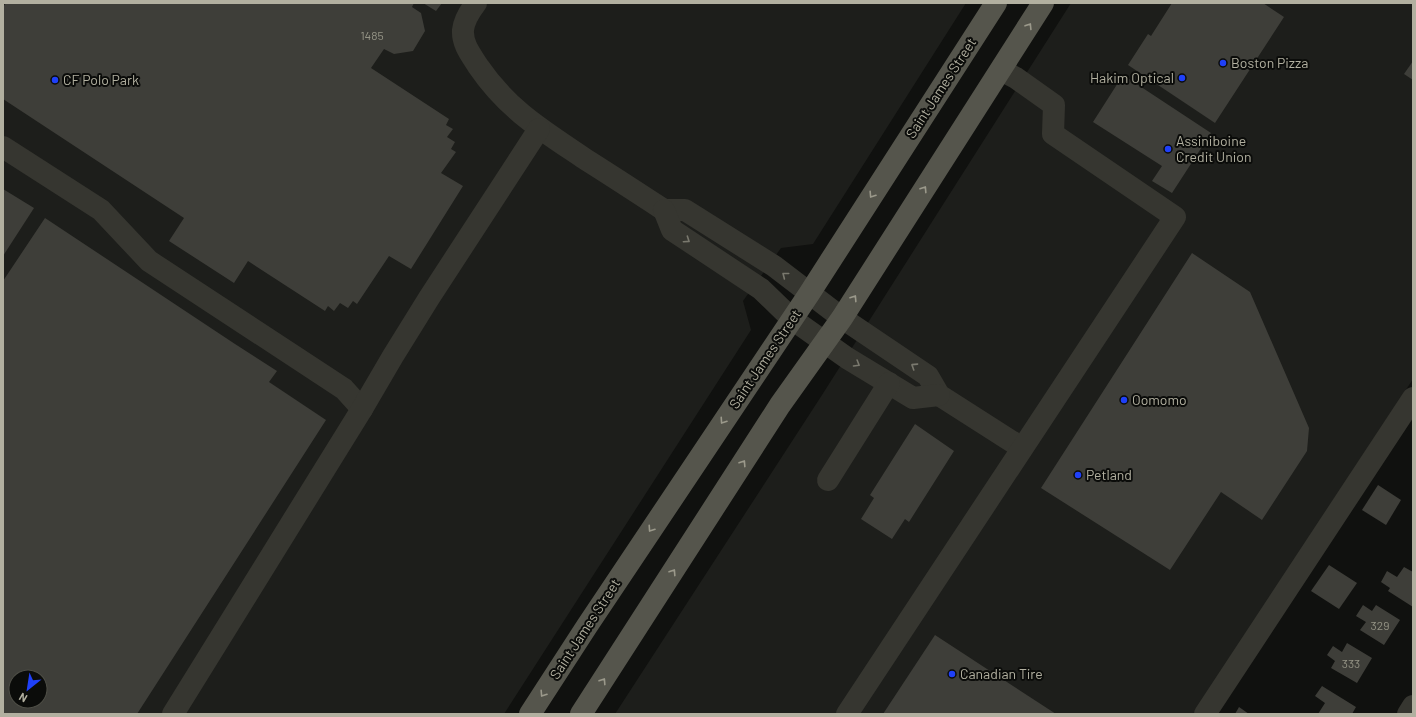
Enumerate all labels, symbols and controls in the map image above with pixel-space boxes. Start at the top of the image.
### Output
one-way arrow [1024,23,1031,30]
house number: 1485 [360,28,384,42]
street label: Saint James Street [902,34,979,141]
place label: Boston Pizza [1231,54,1308,71]
marker: Boston Pizza [1218,58,1228,68]
place label: Hakim Optical [1090,69,1174,86]
place label: CF Polo Park [63,71,139,88]
marker: Hakim Optical [1177,73,1187,83]
marker: CF Polo Park [50,75,60,85]
place label: Assiniboine Credit Union [1176,132,1251,165]
marker: Assiniboine Credit Union [1163,144,1173,154]
one-way arrow [920,186,927,193]
one-way arrow [869,191,877,198]
one-way arrow [683,235,690,243]
one-way arrow [782,272,789,279]
one-way arrow [849,295,857,302]
street label: Saint James Street [725,306,804,412]
one-way arrow [853,360,860,367]
one-way arrow [911,364,918,371]
place label: Oomomo [1132,391,1187,408]
marker: Oomomo [1119,395,1129,405]
one-way arrow [721,417,728,424]
one-way arrow [738,460,745,467]
place label: Petland [1086,466,1132,483]
marker: Petland [1073,470,1083,480]
one-way arrow [649,525,656,532]
one-way arrow [668,569,676,576]
street label: Saint James Street [546,575,623,682]
house number: 329 [1371,618,1389,632]
house number: 333 [1342,656,1360,670]
place label: Canadian Tire [960,665,1043,682]
north arrow [8,669,48,709]
marker: Canadian Tire [947,669,957,679]
one-way arrow [598,678,605,685]
one-way arrow [540,690,548,697]
text: N [16,691,29,706]

